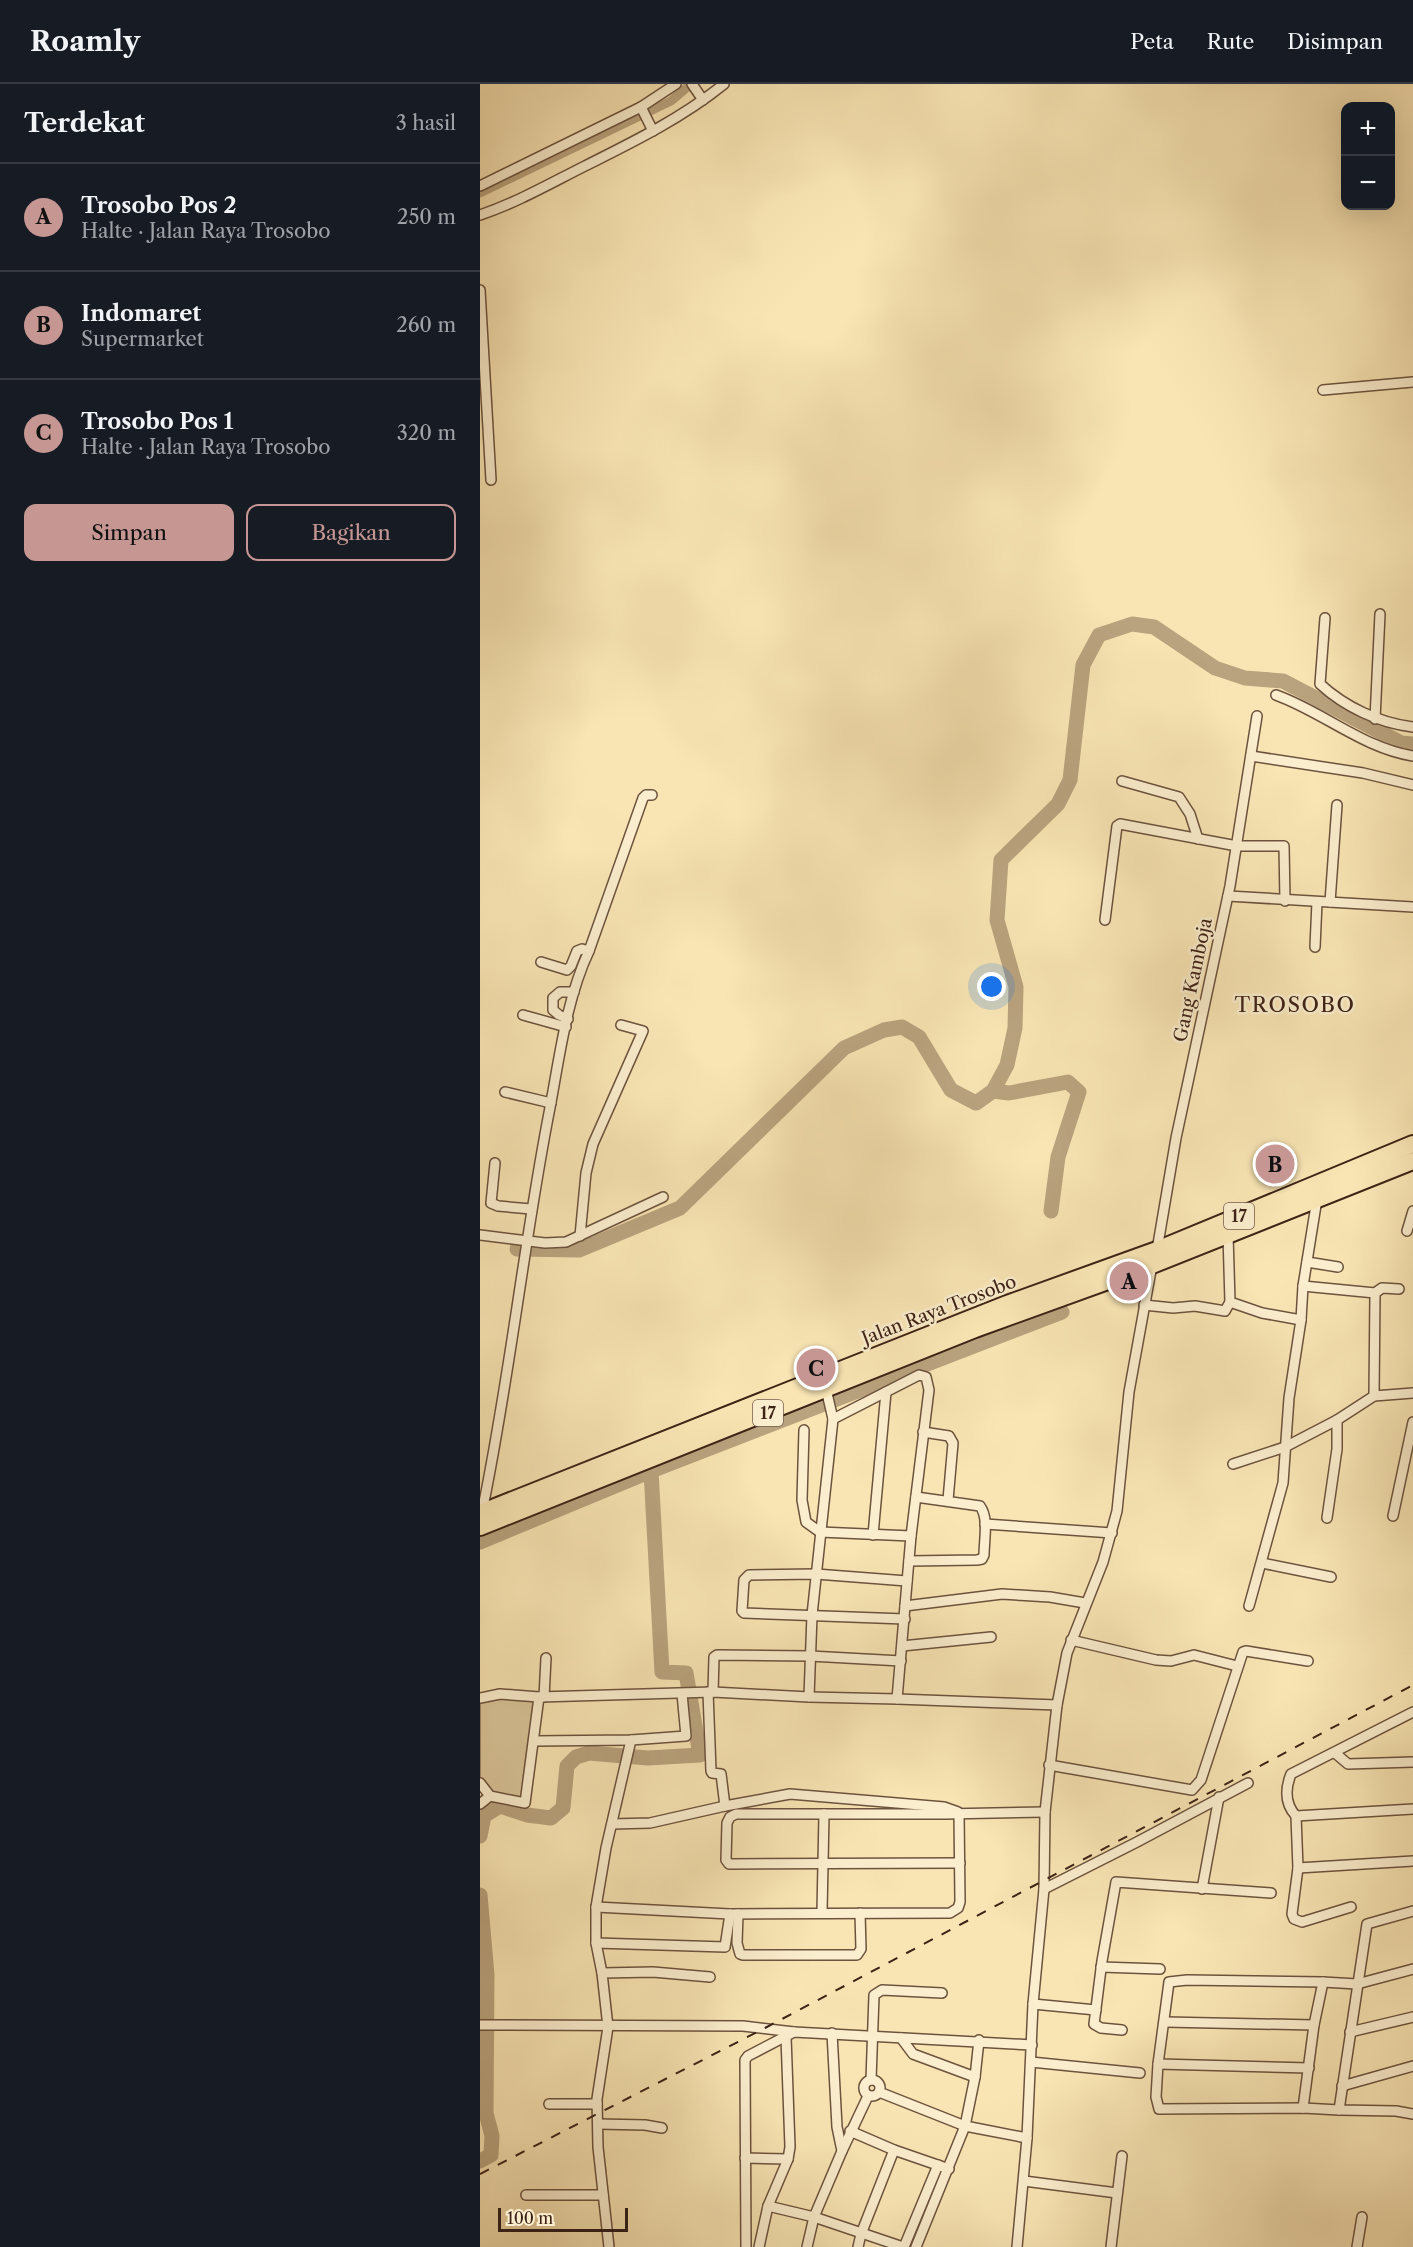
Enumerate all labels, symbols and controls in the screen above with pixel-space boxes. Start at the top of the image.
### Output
text: Roamly [30,24,140,58]
text: Peta [1130,29,1174,54]
text: Rute [1207,29,1254,54]
text: Disimpan [1287,29,1383,54]
map controls [1341,102,1395,210]
button: + [1341,102,1395,156]
text: Terdekat [24,107,145,139]
text: 3 hasil [396,111,456,135]
button: − [1341,156,1395,210]
text: Trosobo Pos 2 [81,192,237,219]
text: A [36,205,51,229]
text: 250 m [397,205,456,229]
text: Halte · Jalan Raya Trosobo [81,219,331,243]
text: Indomaret [81,300,201,327]
text: B [36,313,51,337]
text: 260 m [396,313,456,337]
text: Supermarket [81,327,204,351]
text: Trosobo Pos 1 [81,408,234,435]
text: C [35,421,52,445]
text: 320 m [397,421,456,445]
text: Halte · Jalan Raya Trosobo [81,435,331,459]
button: Simpan [24,504,234,561]
button: Bagikan [246,504,456,561]
street label: Gang Kamboja [1169,915,1217,1044]
your location [977,972,1006,1001]
district label: TROSOBO [1235,992,1355,1017]
pin: B [1256,1142,1294,1186]
road number: 17 [1224,1203,1254,1229]
pin: A [1110,1258,1148,1304]
street label: Jalan Raya Trosobo [856,1270,1019,1351]
pin: C [796,1346,836,1390]
road number: 17 [753,1400,783,1426]
scale bar [498,2205,628,2232]
text: 100 m [507,2208,553,2228]

